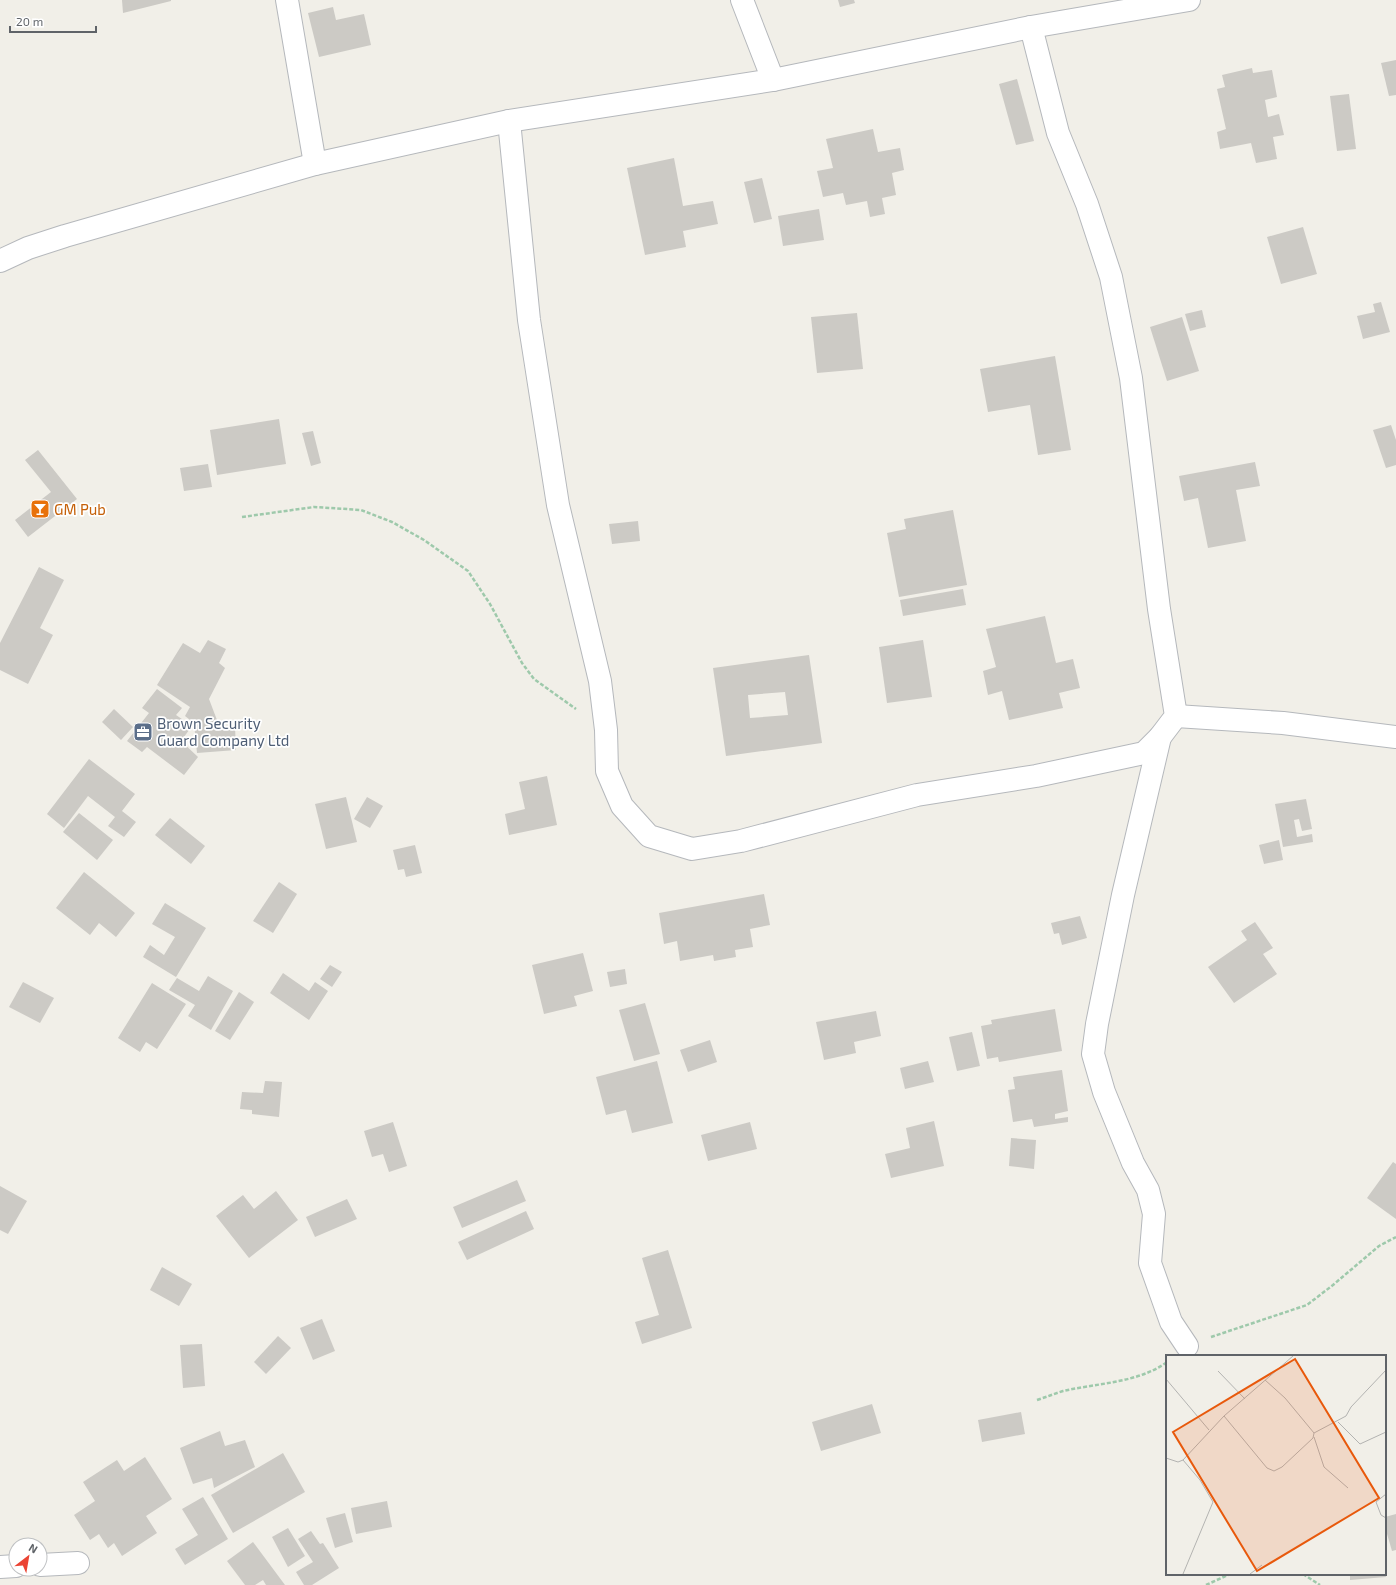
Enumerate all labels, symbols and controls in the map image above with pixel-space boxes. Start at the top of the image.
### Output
scale bar [10,8,96,34]
text: 20 m [16,14,43,28]
bar icon: GM Pub [29,498,51,520]
place label: GM Pub [54,500,106,518]
place label: Brown Security Guard Company Ltd [157,714,289,749]
office icon: Brown Security Guard Company Ltd [132,721,154,743]
inset map [1166,1355,1386,1575]
north arrow [8,1537,48,1577]
text: N [27,1540,40,1556]

